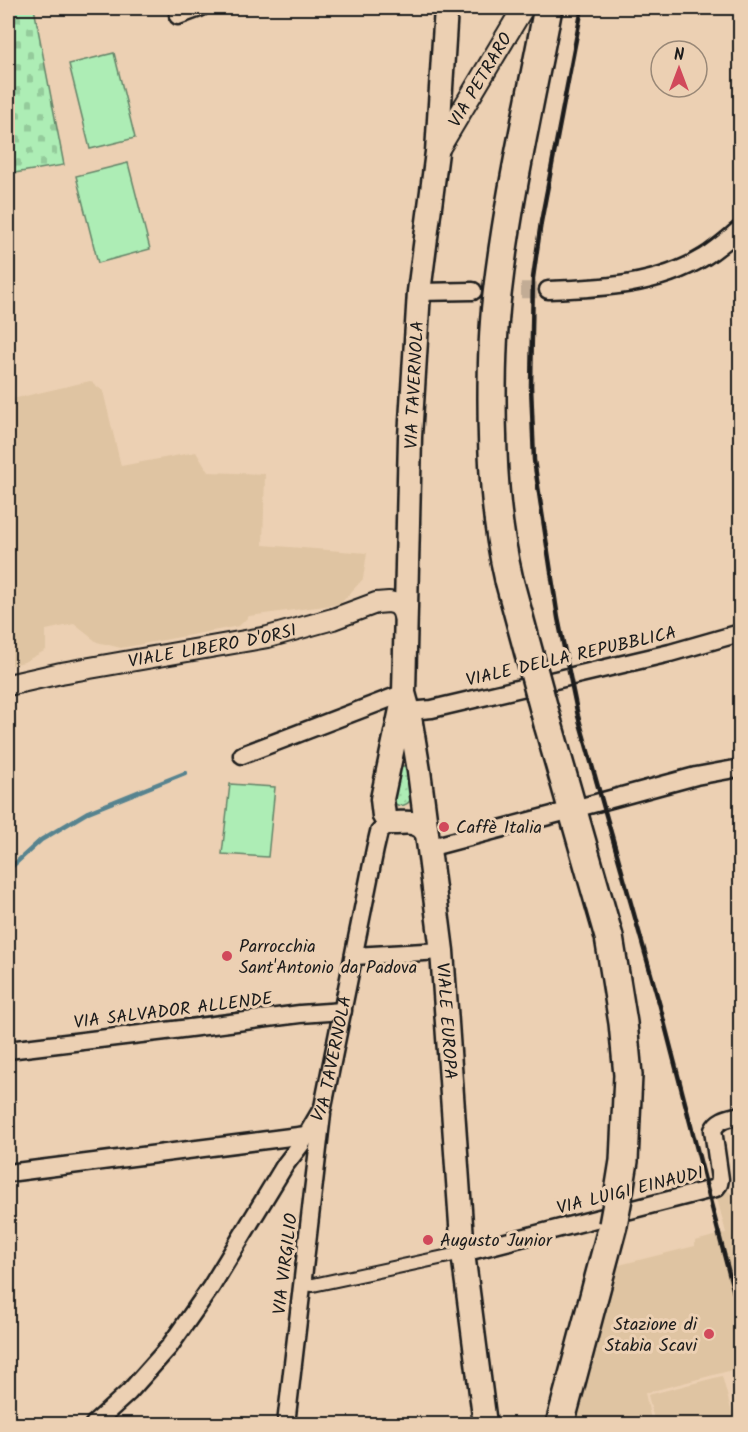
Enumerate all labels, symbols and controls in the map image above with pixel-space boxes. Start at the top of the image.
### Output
street label: VIA PETRARO [442,28,521,134]
north arrow [649,39,709,99]
text: N [674,43,684,68]
street label: VIA TAVERNOLA [398,320,433,450]
street label: VIALE LIBERO D'ORSI [126,617,300,677]
street label: VIALE DELLA REPUBBLICA [463,619,680,696]
place label: Caffè Italia [456,814,542,843]
marker: Caffè Italia [437,820,451,834]
place label: Parrocchia Sant'Antonio da Padova [239,933,417,983]
marker: Parrocchia Sant'Antonio da Padova [220,949,234,963]
street label: VIALE EUROPA [427,962,464,1081]
street label: VIA SALVADOR ALLENDE [72,985,275,1038]
street label: VIA TAVERNOLA [304,993,361,1128]
street label: VIA LUIGI EINAUDI [554,1159,707,1224]
street label: VIA VIRGILIO [266,1212,307,1317]
place label: Augusto Junior [440,1227,553,1256]
marker: Augusto Junior [421,1233,435,1247]
place label: Stazione di Stabia Scavi [605,1311,698,1361]
marker: Stazione di Stabia Scavi [702,1327,716,1341]

